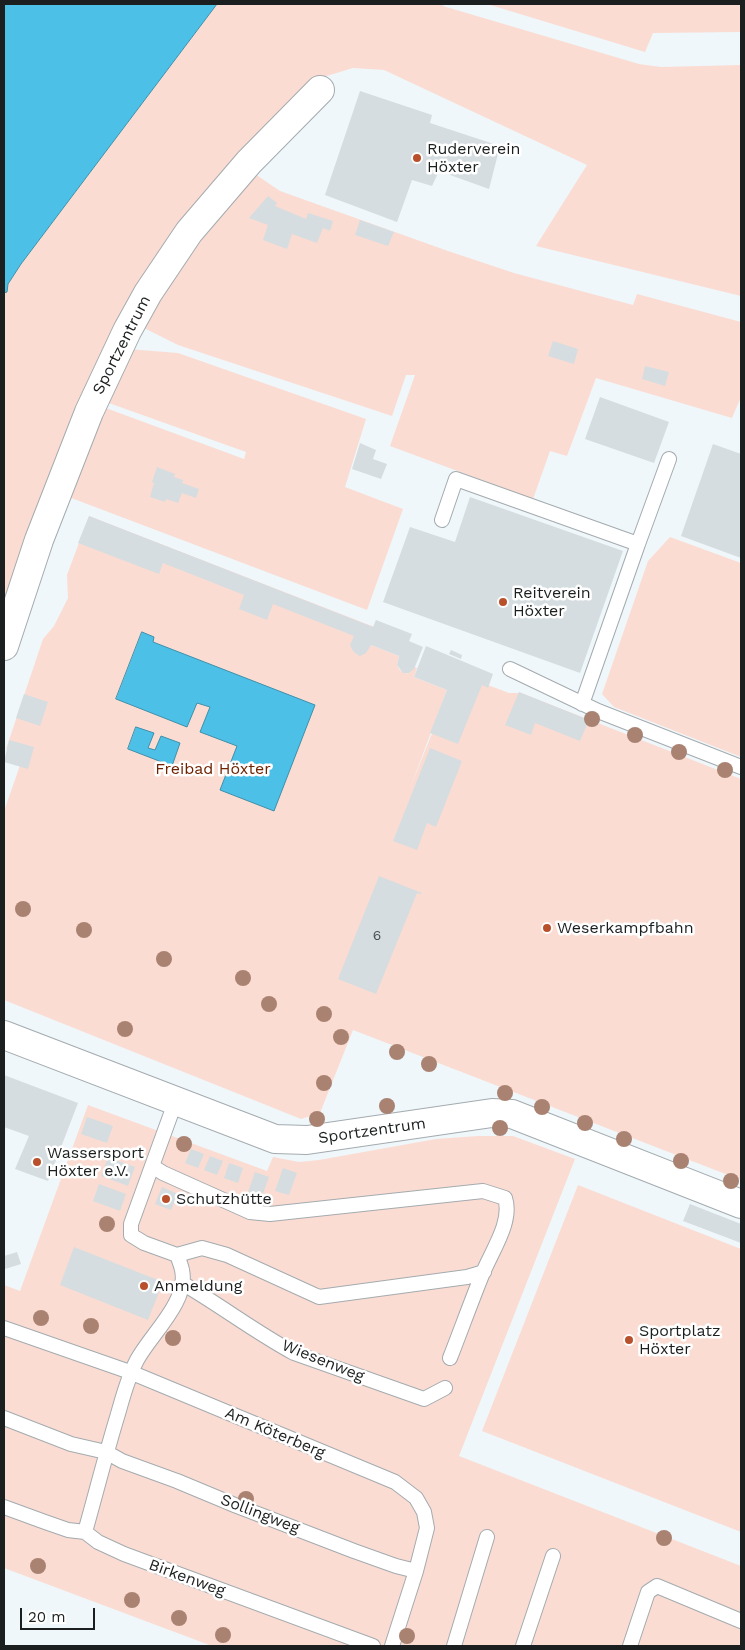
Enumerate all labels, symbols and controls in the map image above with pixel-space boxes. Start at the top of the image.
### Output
place label: Ruderverein Höxter [427,139,520,177]
marker: Ruderverein Höxter [411,152,423,164]
street label: Sportzentrum [89,292,155,398]
place label: Reitverein Höxter [513,583,591,621]
marker: Reitverein Höxter [497,596,509,608]
park label: Freibad Höxter [155,759,271,779]
place label: Weserkampfbahn [557,918,694,938]
marker: Weserkampfbahn [541,922,553,934]
house number: 6 [373,928,381,944]
street label: Sportzentrum [317,1114,427,1148]
place label: Wassersport Höxter e.V. [47,1143,144,1181]
marker: Wassersport Höxter e.V. [31,1156,43,1168]
place label: Schutzhütte [176,1189,272,1209]
marker: Schutzhütte [160,1193,172,1205]
place label: Anmeldung [154,1276,242,1296]
marker: Anmeldung [138,1280,150,1292]
place label: Sportplatz Höxter [639,1321,720,1359]
marker: Sportplatz Höxter [623,1334,635,1346]
street label: Wiesenweg [279,1336,367,1386]
street label: Am Köterberg [222,1403,328,1463]
street label: Sollingweg [218,1490,302,1538]
street label: Birkenweg [146,1555,228,1601]
scale bar [22,1598,98,1630]
text: 20 m [28,1608,66,1626]

